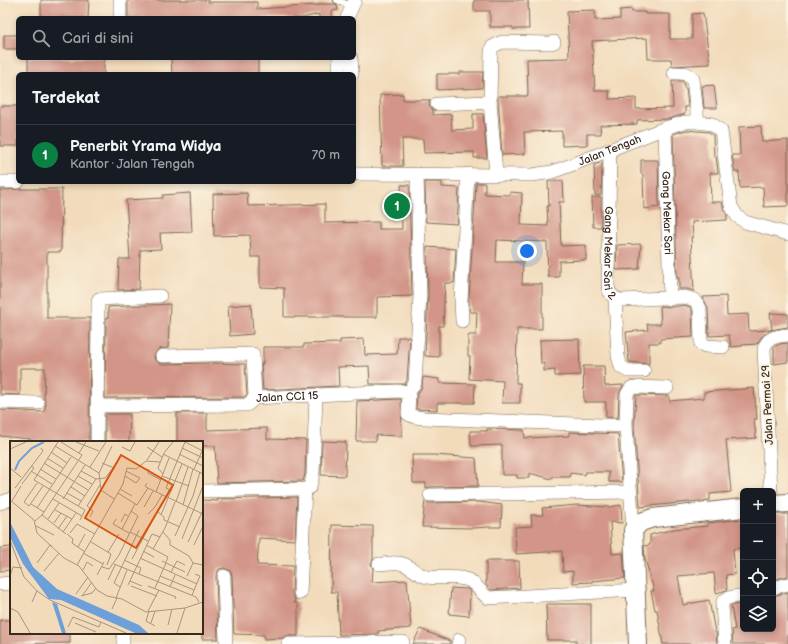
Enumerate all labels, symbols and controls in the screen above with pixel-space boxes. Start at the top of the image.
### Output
search box [16,16,356,60]
icon: search [30,27,52,49]
text: Cari di sini [62,29,133,48]
text: Terdekat [32,88,100,108]
street label: Jalan Tengah [577,132,643,169]
text: Penerbit Yrama Widya [70,137,221,156]
text: 1 [42,147,48,163]
text: 70 m [312,147,340,163]
text: Kantor · Jalan Tengah [70,156,194,172]
street label: Gang Mekar Sari [659,171,675,255]
pin: 1 [384,191,410,221]
street label: Gang Mekar Sari 2 [601,206,619,303]
your location [517,241,537,261]
street label: Jalan Permai 29 [759,365,776,445]
street label: Jalan CCI 15 [256,389,319,405]
inset map [10,441,203,634]
map controls [740,488,776,632]
button: + [740,488,776,524]
button: − [740,524,776,560]
button: locate [740,560,776,596]
button: layers [740,596,776,632]

